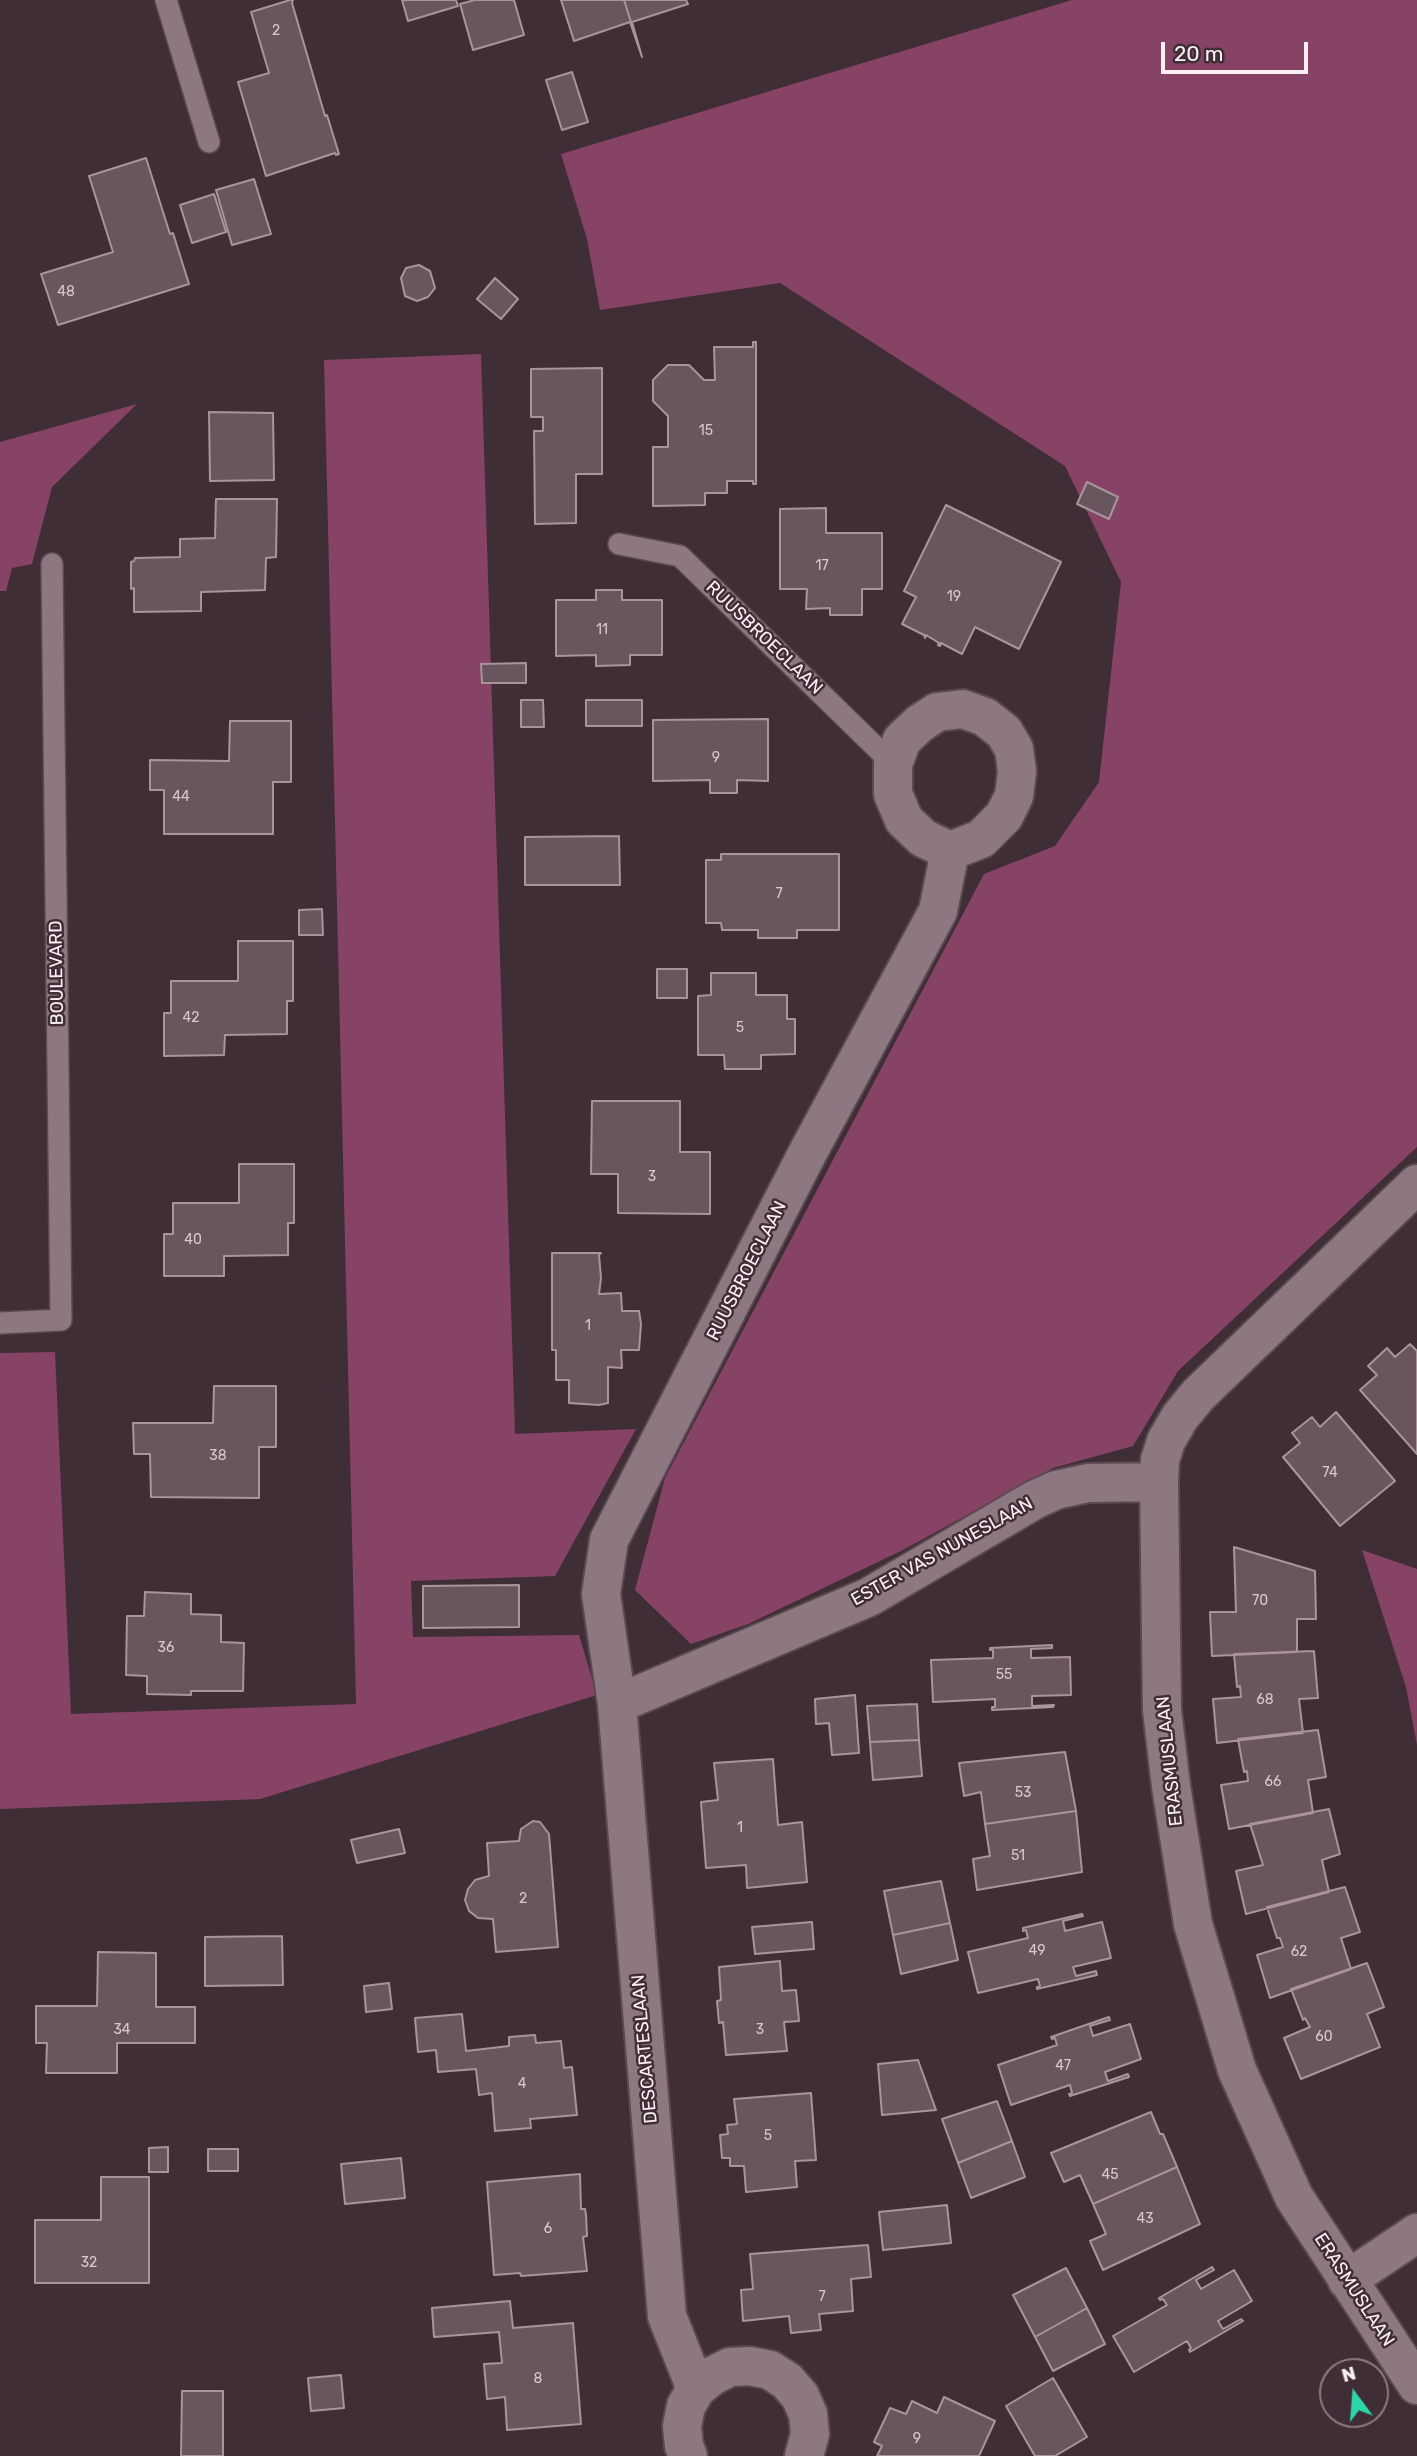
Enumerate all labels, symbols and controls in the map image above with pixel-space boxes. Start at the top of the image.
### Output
house number: 2 [272,23,280,39]
scale bar [1165,28,1312,72]
text: 20 m [1174,41,1223,66]
house number: 48 [57,284,75,300]
house number: 15 [699,423,713,439]
house number: 17 [815,558,829,574]
street label: RUUSBROECLAAN [701,577,827,699]
house number: 19 [947,589,961,605]
house number: 11 [596,622,608,638]
house number: 9 [712,750,720,766]
house number: 44 [172,789,190,805]
house number: 7 [775,886,783,902]
street label: BOULEVARD [45,920,69,1026]
house number: 42 [183,1010,199,1026]
house number: 5 [736,1020,744,1036]
house number: 3 [648,1169,656,1185]
street label: RUUSBROECLAAN [702,1198,792,1344]
house number: 40 [184,1232,202,1248]
house number: 1 [585,1318,591,1334]
house number: 38 [209,1448,227,1464]
house number: 74 [1322,1465,1338,1481]
street label: ESTER VAS NUNESLAAN [847,1493,1037,1611]
house number: 70 [1252,1593,1268,1609]
house number: 36 [158,1640,174,1656]
house number: 55 [996,1667,1012,1683]
house number: 68 [1256,1692,1274,1708]
street label: ERASMUSLAAN [1152,1695,1188,1827]
house number: 66 [1265,1774,1281,1790]
house number: 53 [1015,1785,1031,1801]
house number: 1 [737,1820,743,1836]
house number: 51 [1011,1848,1025,1864]
house number: 2 [519,1891,527,1907]
house number: 49 [1029,1943,1045,1959]
house number: 62 [1291,1944,1307,1960]
street label: DESCARTESLAAN [628,1974,662,2124]
house number: 34 [113,2022,131,2038]
house number: 3 [756,2022,764,2038]
house number: 60 [1315,2029,1333,2045]
house number: 47 [1055,2058,1071,2074]
house number: 4 [518,2076,526,2092]
house number: 5 [764,2128,772,2144]
house number: 45 [1101,2167,1119,2183]
house number: 43 [1136,2211,1154,2227]
house number: 6 [544,2221,552,2237]
street label: ERASMUSLAAN [1309,2229,1399,2351]
house number: 32 [81,2255,97,2271]
house number: 7 [818,2289,826,2305]
north arrow [1319,2358,1389,2428]
text: N [1339,2361,1358,2387]
house number: 8 [534,2371,542,2387]
house number: 9 [913,2431,921,2447]

